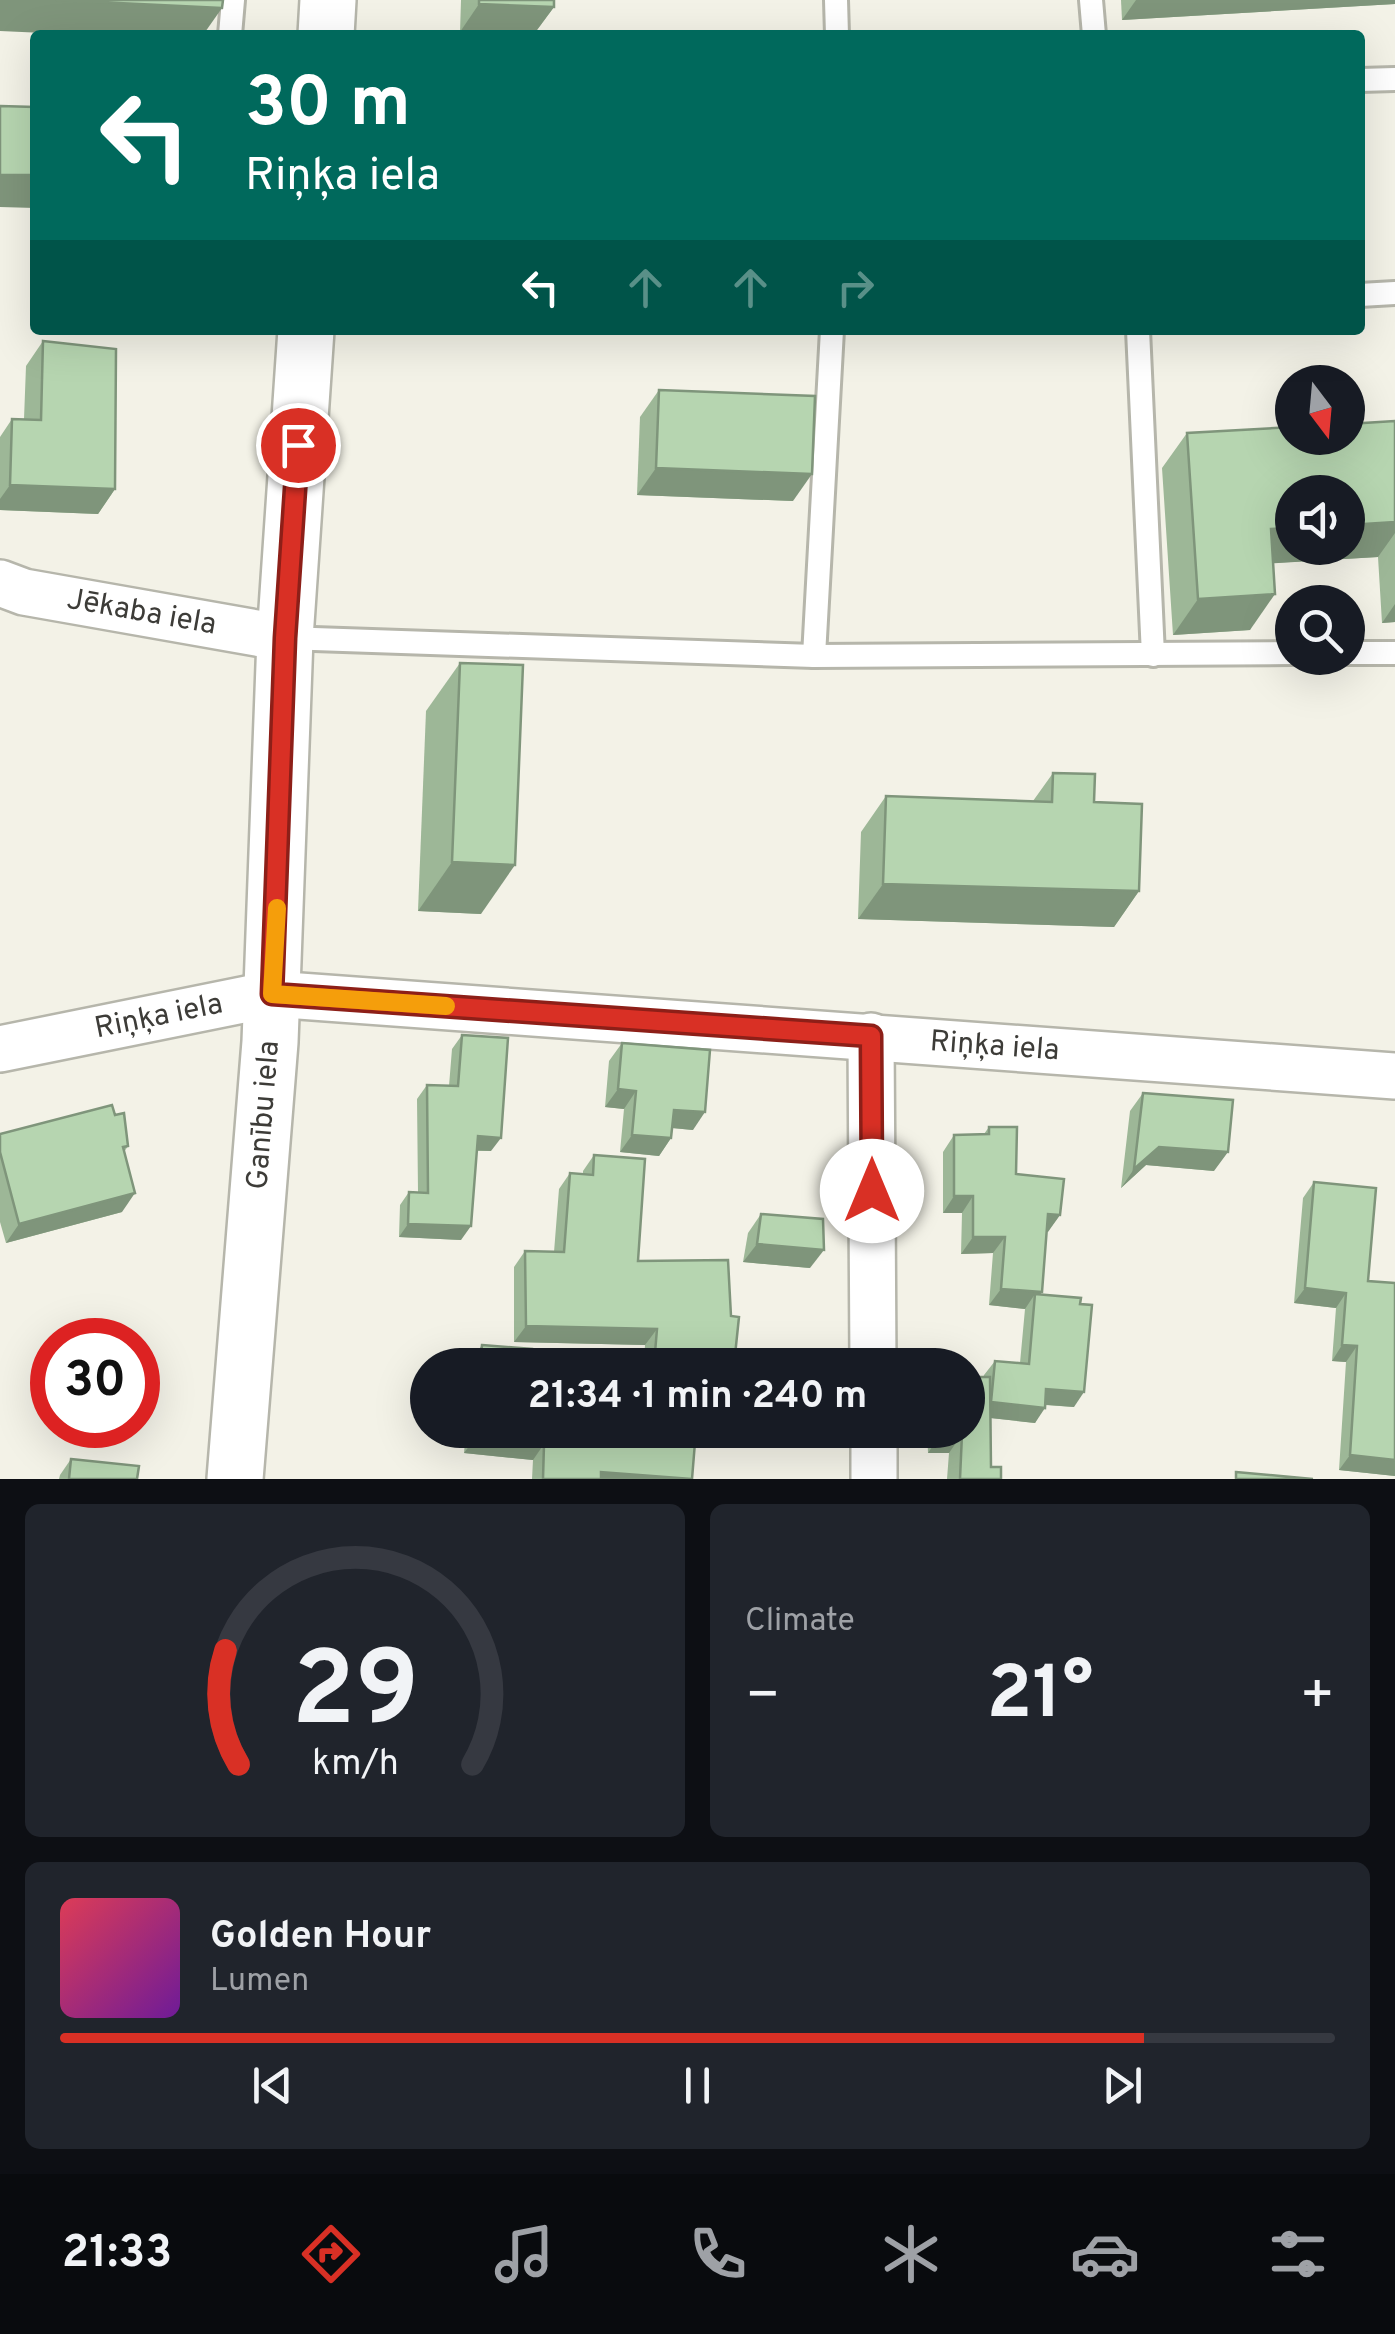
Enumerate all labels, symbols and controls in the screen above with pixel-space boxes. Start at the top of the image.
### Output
text: 30 m [245,62,411,151]
icon: left [80,70,210,200]
text: Riņķa iela [245,149,440,206]
icon: left [513,260,568,315]
icon: ahead [618,260,673,315]
icon: ahead [723,260,778,315]
icon: right [828,260,883,315]
north arrow [1275,365,1365,455]
map controls [1275,365,1365,675]
pin [256,403,341,488]
icon: arrive [271,418,326,473]
button: sound [1275,475,1365,565]
street label: Jēkaba iela [64,581,219,644]
button: search [1275,585,1365,675]
street label: Riņķa iela [91,986,226,1048]
street label: Riņķa iela [928,1024,1061,1070]
street label: Ganību iela [240,1039,289,1191]
position arrow [820,1139,924,1243]
speed limit sign: 30 [30,1318,160,1448]
text: 21:34 · 1 min · 240 m [528,1373,867,1422]
text: Climate [745,1602,855,1642]
text: 29 [291,1630,419,1762]
text: 21° [986,1650,1094,1745]
text: − [745,1663,780,1733]
text: + [1300,1663,1335,1733]
text: km/h [312,1742,398,1788]
text: Golden Hour [210,1913,431,1962]
text: Lumen [210,1962,309,2002]
icon: previous [245,2058,300,2113]
icon: pause [670,2058,725,2113]
icon: next [1095,2058,1150,2113]
icon: directions [296,2219,366,2289]
icon: music [489,2219,559,2289]
icon: phone [683,2219,753,2289]
icon: climate [876,2219,946,2289]
icon: car [1070,2219,1140,2289]
icon: filters [1263,2219,1333,2289]
text: 21:33 [62,2226,172,2283]

